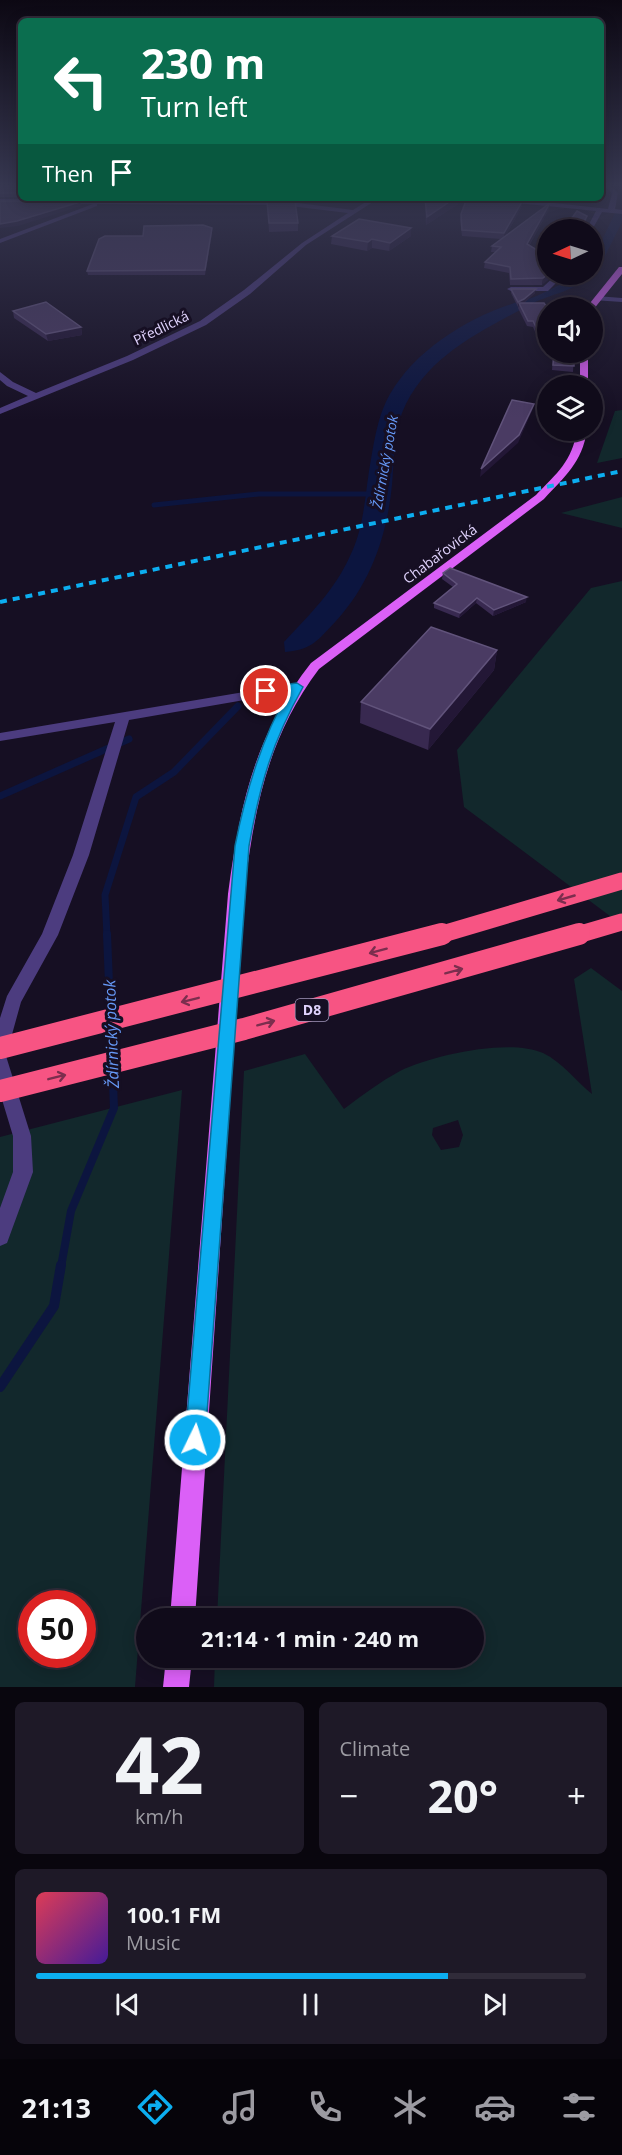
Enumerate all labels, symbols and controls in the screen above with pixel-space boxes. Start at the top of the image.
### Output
text: 230 m [141,34,265,91]
icon: left [42,42,120,120]
text: Turn left [141,88,248,125]
icon: arrive [105,156,138,189]
text: Then [42,158,93,188]
north arrow [537,219,603,285]
map controls [537,219,603,441]
button: sound [537,297,603,363]
street label: Předlická [130,306,192,349]
button: layers [537,375,603,441]
water label: Ždírnický potok [367,412,402,511]
street label: Chabařovická [399,520,481,588]
pin [240,665,291,716]
icon: arrive [249,674,282,707]
one-way arrow [557,893,576,904]
one-way arrow [369,945,388,957]
one-way arrow [444,965,463,977]
water label: Ždírnický potok [98,978,124,1090]
one-way arrow [180,995,199,1006]
road number: D8 [296,999,328,1021]
one-way arrow [256,1017,275,1028]
one-way arrow [47,1070,66,1082]
position arrow [163,1408,227,1472]
speed limit sign: 50 [18,1590,96,1668]
text: 21:14 · 1 min · 240 m [201,1623,419,1653]
text: 42 [115,1711,204,1817]
text: Climate [340,1735,410,1762]
text: 20° [427,1765,498,1826]
text: − [340,1773,358,1818]
text: + [567,1773,586,1818]
text: km/h [135,1803,184,1830]
text: 100.1 FM [126,1899,221,1929]
text: Music [126,1929,180,1956]
icon: previous [111,1988,144,2021]
icon: pause [294,1988,327,2021]
icon: next [478,1988,511,2021]
icon: directions [134,2086,176,2128]
icon: music [219,2086,261,2128]
icon: phone [304,2086,346,2128]
icon: climate [389,2086,431,2128]
icon: car [474,2086,516,2128]
icon: filters [558,2086,600,2128]
text: 21:13 [21,2089,91,2126]

